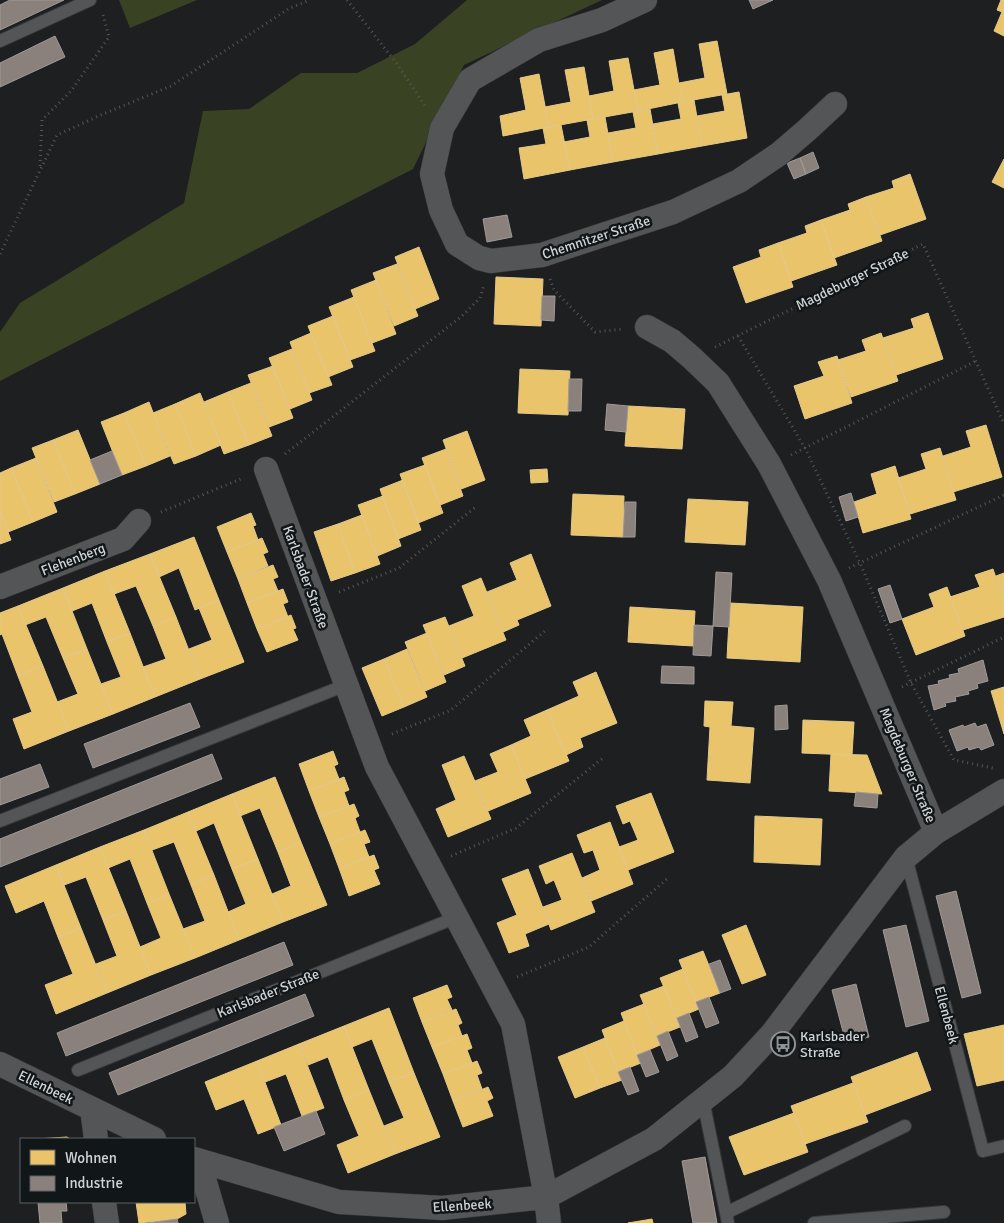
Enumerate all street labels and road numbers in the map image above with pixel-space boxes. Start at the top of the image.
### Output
street label: Chemnitzer Straße [540,212,652,263]
street label: Magdeburger Straße [793,245,911,314]
street label: Karlsbader Straße [279,523,332,631]
street label: Flehenberg [39,539,108,579]
street label: Magdeburger Straße [876,705,939,825]
street label: Karlsbader Straße [215,965,322,1022]
street label: Ellenbeek [931,984,962,1046]
street label: Ellenbeek [16,1067,76,1108]
street label: Ellenbeek [432,1195,492,1216]

